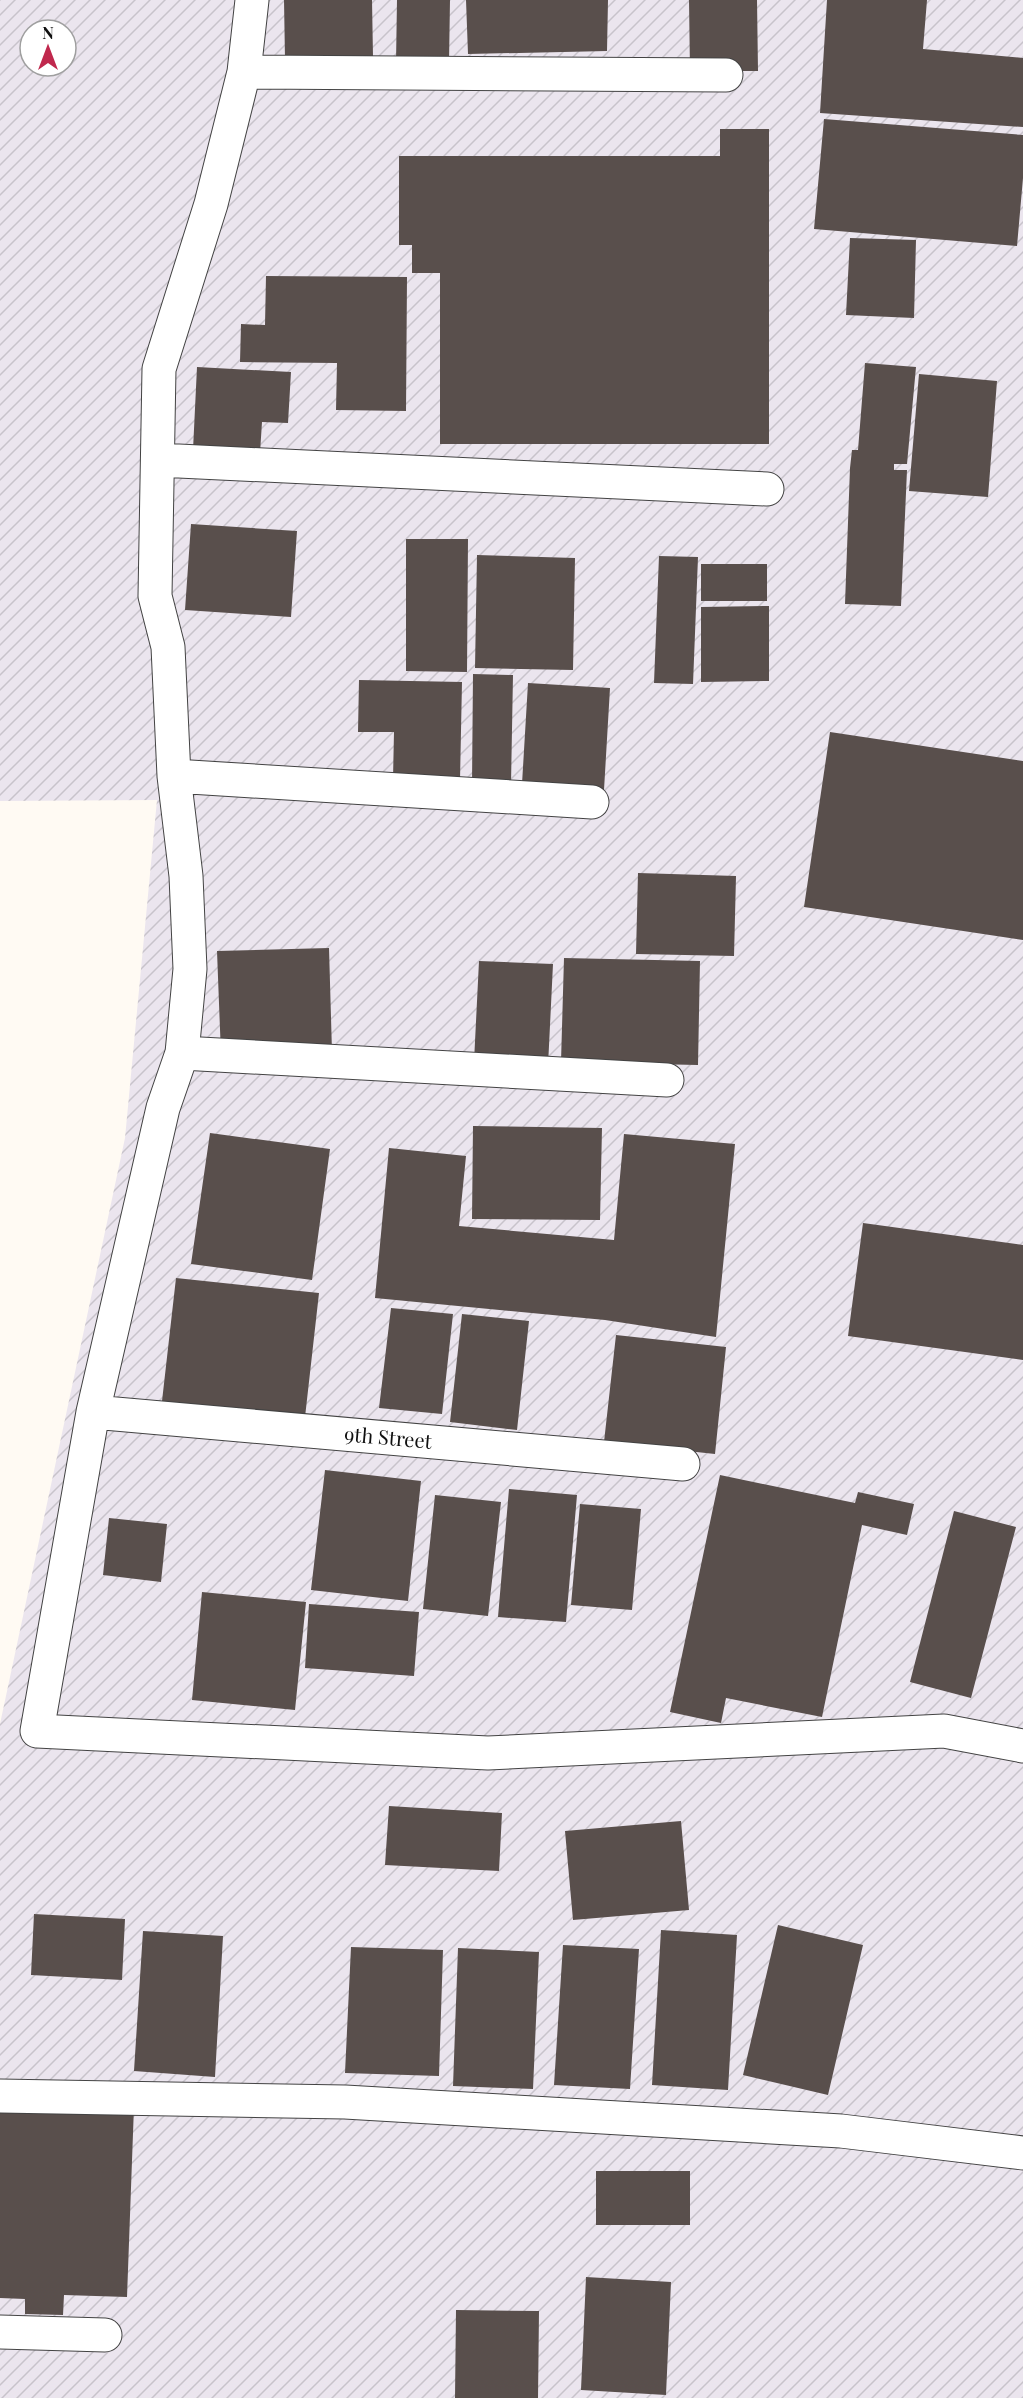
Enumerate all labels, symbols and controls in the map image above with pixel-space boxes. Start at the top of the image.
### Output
north arrow [18,18,78,78]
text: N [42,22,54,43]
street label: 9th Street [343,1419,434,1454]

